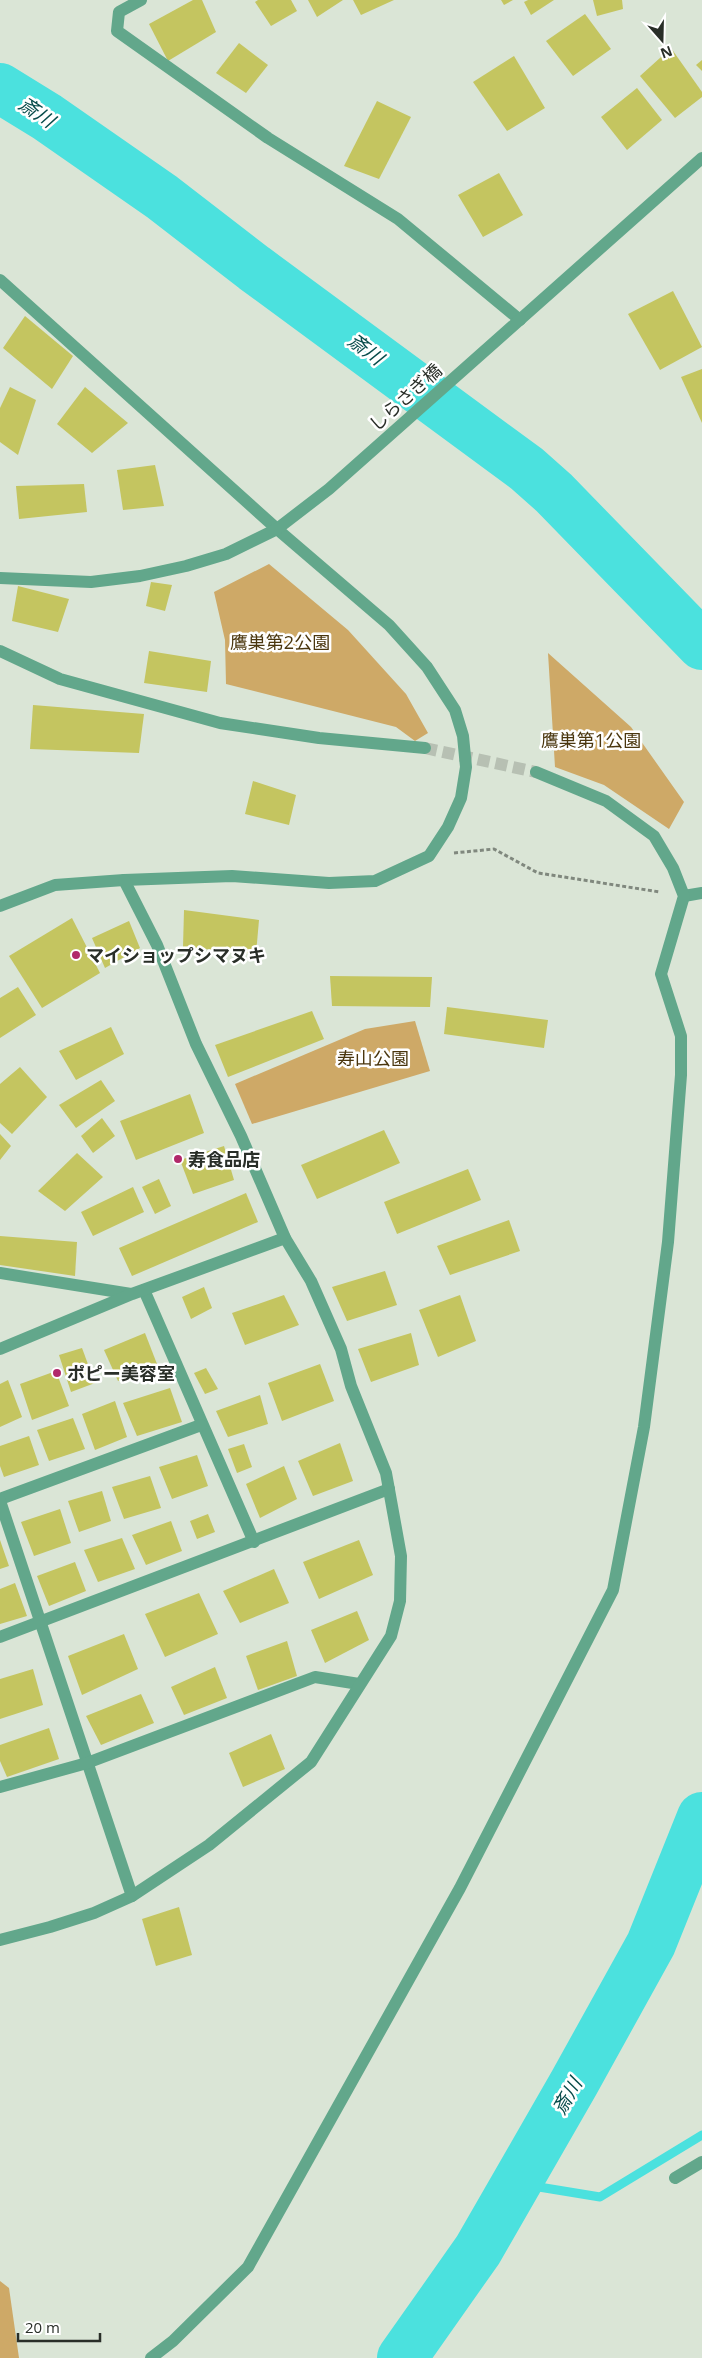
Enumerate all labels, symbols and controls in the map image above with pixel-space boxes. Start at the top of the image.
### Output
north arrow [637,15,687,65]
text: N [658,42,675,64]
water label: 斎川 [14,91,62,135]
water label: 斎川 [343,327,391,372]
street label: しらさぎ橋 [364,358,446,436]
park label: 鷹巣第2公園 [230,630,330,654]
park label: 鷹巣第1公園 [541,728,641,752]
place label: マイショップシマヌキ [86,943,266,967]
marker: マイショップシマヌキ [70,949,82,961]
park label: 寿山公園 [337,1046,409,1070]
place label: 寿食品店 [188,1147,260,1171]
marker: 寿食品店 [172,1153,184,1165]
place label: ポピー美容室 [67,1361,175,1385]
marker: ポピー美容室 [51,1367,63,1379]
water label: 斎川 [546,2071,589,2119]
scale bar [18,2310,100,2342]
text: 20 m [25,2317,60,2337]

